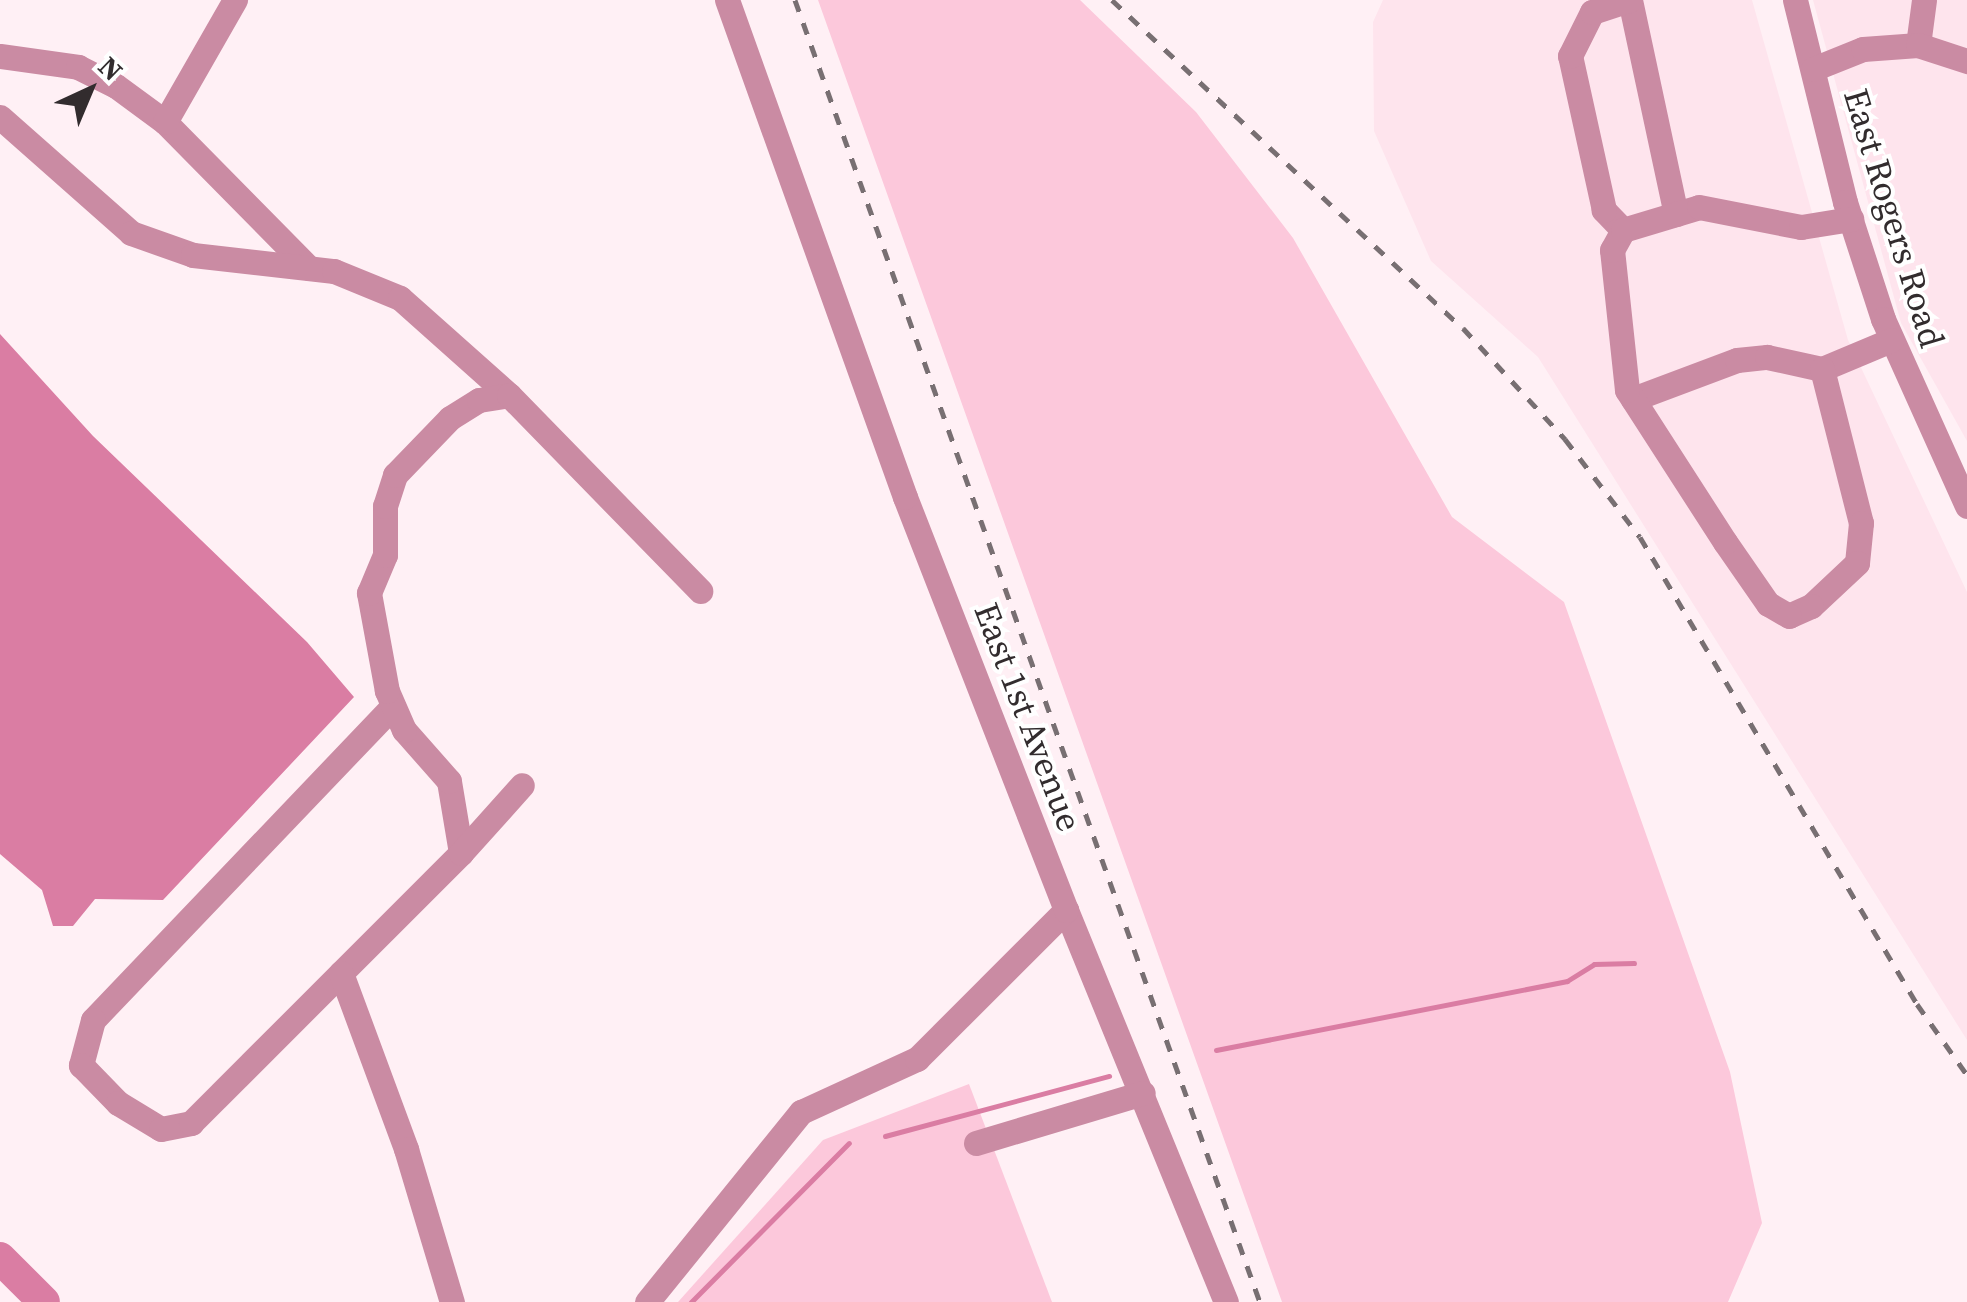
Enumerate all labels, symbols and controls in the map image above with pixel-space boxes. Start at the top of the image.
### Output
north arrow [40,40,140,140]
text: N [90,48,131,89]
street label: East Rogers Road [1835,84,1953,352]
street label: East 1st Avenue [965,597,1091,837]

